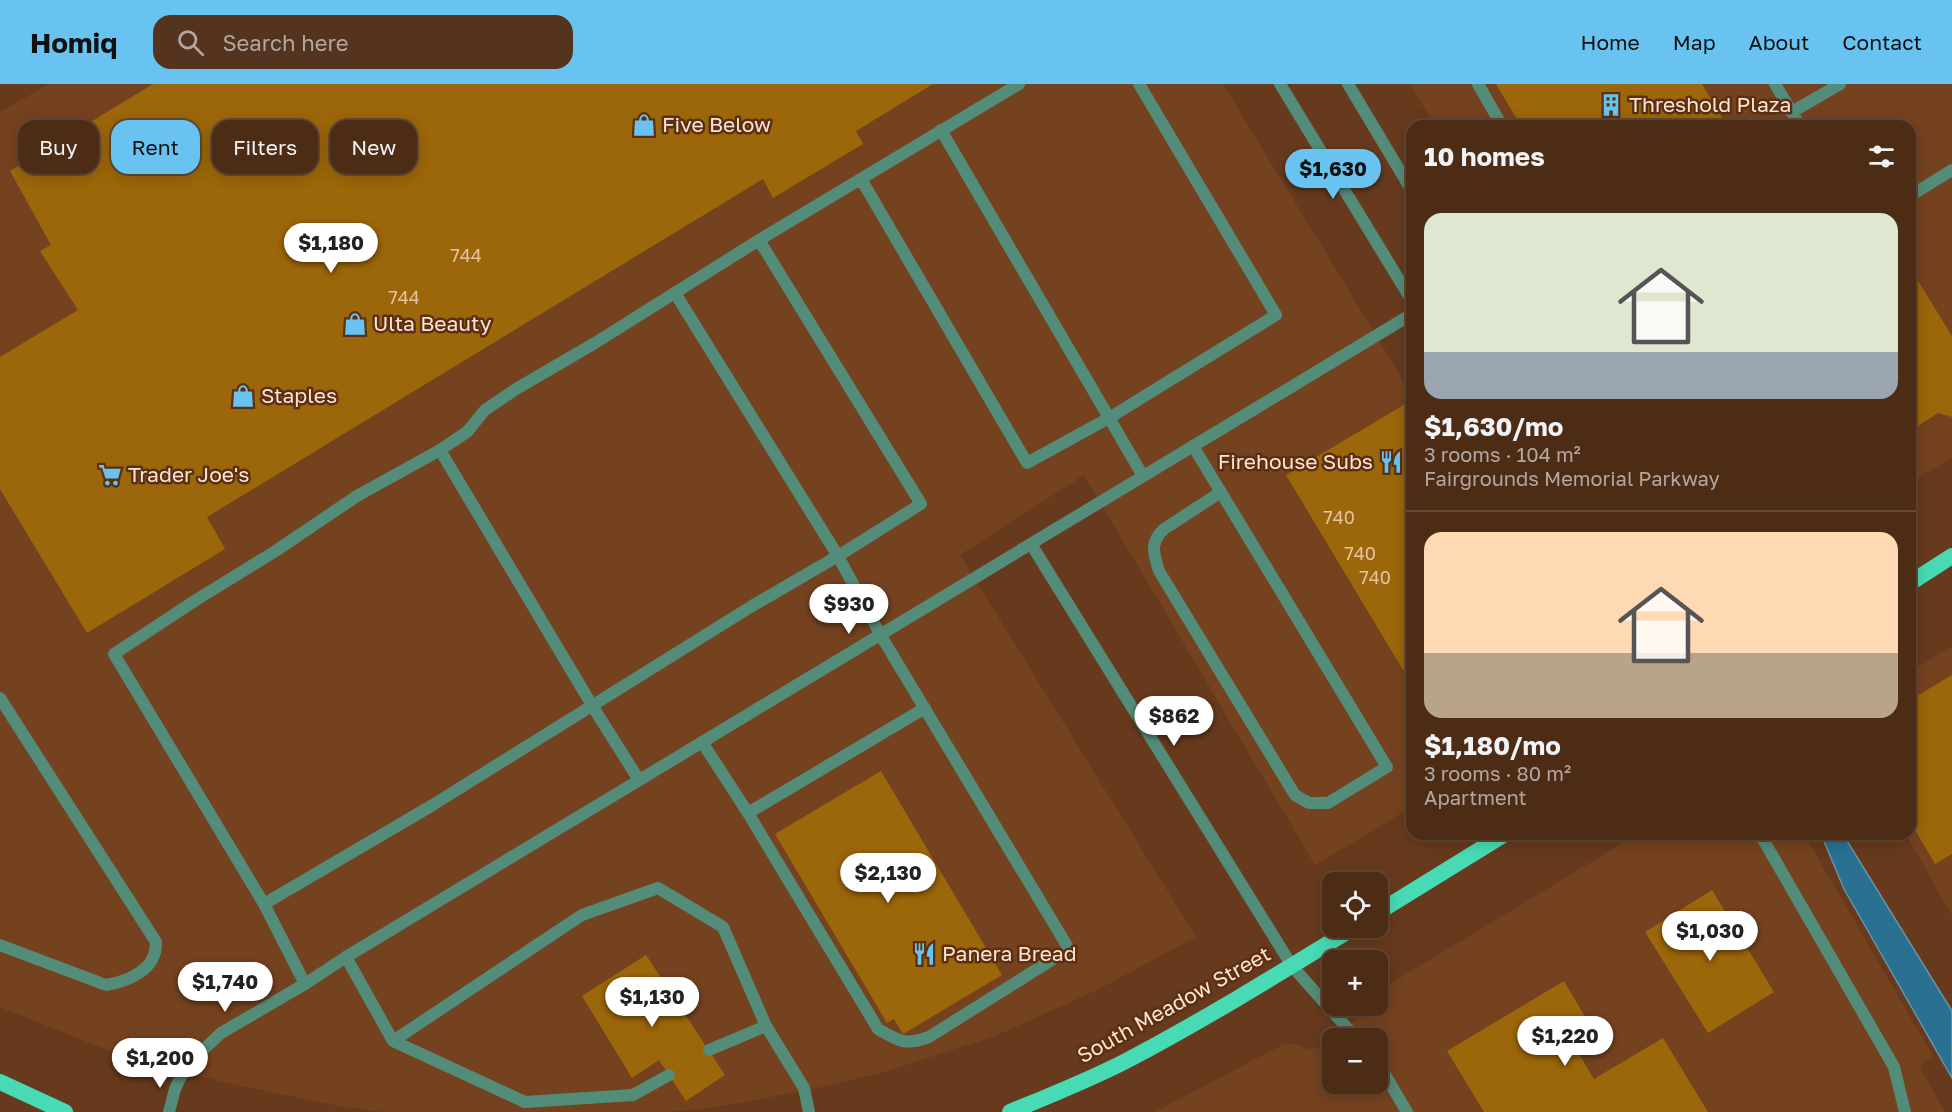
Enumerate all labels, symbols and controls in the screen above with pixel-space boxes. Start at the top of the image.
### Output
search box [153,15,573,69]
text: Homiq [30,26,117,59]
icon: search [174,26,207,59]
text: Search here [222,29,349,56]
text: Home [1580,29,1640,55]
text: Map [1673,29,1716,55]
text: About [1749,29,1809,55]
text: Contact [1842,29,1922,55]
place label: Threshold Plaza [1629,91,1791,117]
building icon: Threshold Plaza [1598,92,1624,118]
place label: Five Below [662,111,771,137]
shop icon: Five Below [631,112,657,138]
chip: Buy [18,120,99,174]
chip: Rent [111,120,200,174]
chip: Filters [212,120,318,174]
chip: New [330,120,417,174]
icon: filters [1865,140,1898,173]
text: 10 homes [1424,141,1545,172]
pin: $1,630 [1284,149,1382,200]
text: $1,630 [1299,156,1367,180]
pin: $1,180 [282,223,380,274]
text: $1,180 [298,230,364,254]
house number: 744 [450,244,482,266]
icon: home [1607,252,1715,360]
house number: 744 [388,286,420,308]
place label: Ulta Beauty [373,310,492,336]
shop icon: Ulta Beauty [342,311,368,337]
place label: Staples [261,382,337,408]
shop icon: Staples [230,383,256,409]
text: $1,630/mo [1424,411,1563,442]
text: 3 rooms · 104 m² [1424,442,1581,466]
place label: Firehouse Subs [1218,448,1373,474]
restaurant icon: Firehouse Subs [1378,449,1404,475]
place label: Trader Joe's [128,461,250,487]
supermarket icon: Trader Joe's [97,462,123,488]
text: Fairgrounds Memorial Parkway [1424,466,1720,490]
house number: 740 [1323,506,1355,528]
house number: 740 [1344,542,1376,564]
house number: 740 [1359,566,1391,588]
icon: home [1607,571,1715,679]
pin: $930 [813,584,885,635]
text: $930 [823,591,875,615]
pin: $862 [1138,696,1210,747]
text: $862 [1148,703,1200,727]
text: $1,180/mo [1424,730,1561,761]
text: 3 rooms · 80 m² [1424,761,1571,785]
text: Apartment [1424,785,1527,809]
pin: $2,130 [839,853,937,904]
text: $2,130 [854,860,922,884]
map controls [1322,872,1388,1094]
button: locate [1322,872,1388,938]
pin: $1,030 [1661,911,1759,962]
text: $1,030 [1676,918,1744,942]
place label: Panera Bread [942,940,1077,966]
street label: South Meadow Street [1072,940,1275,1068]
restaurant icon: Panera Bread [911,941,937,967]
button: + [1322,950,1388,1016]
pin: $1,740 [176,962,274,1013]
text: $1,740 [192,969,258,993]
pin: $1,130 [603,977,701,1028]
text: $1,130 [619,984,685,1008]
pin: $1,220 [1516,1016,1614,1067]
text: $1,220 [1531,1023,1599,1047]
button: − [1322,1028,1388,1094]
pin: $1,200 [111,1038,209,1089]
text: $1,200 [126,1045,194,1069]

